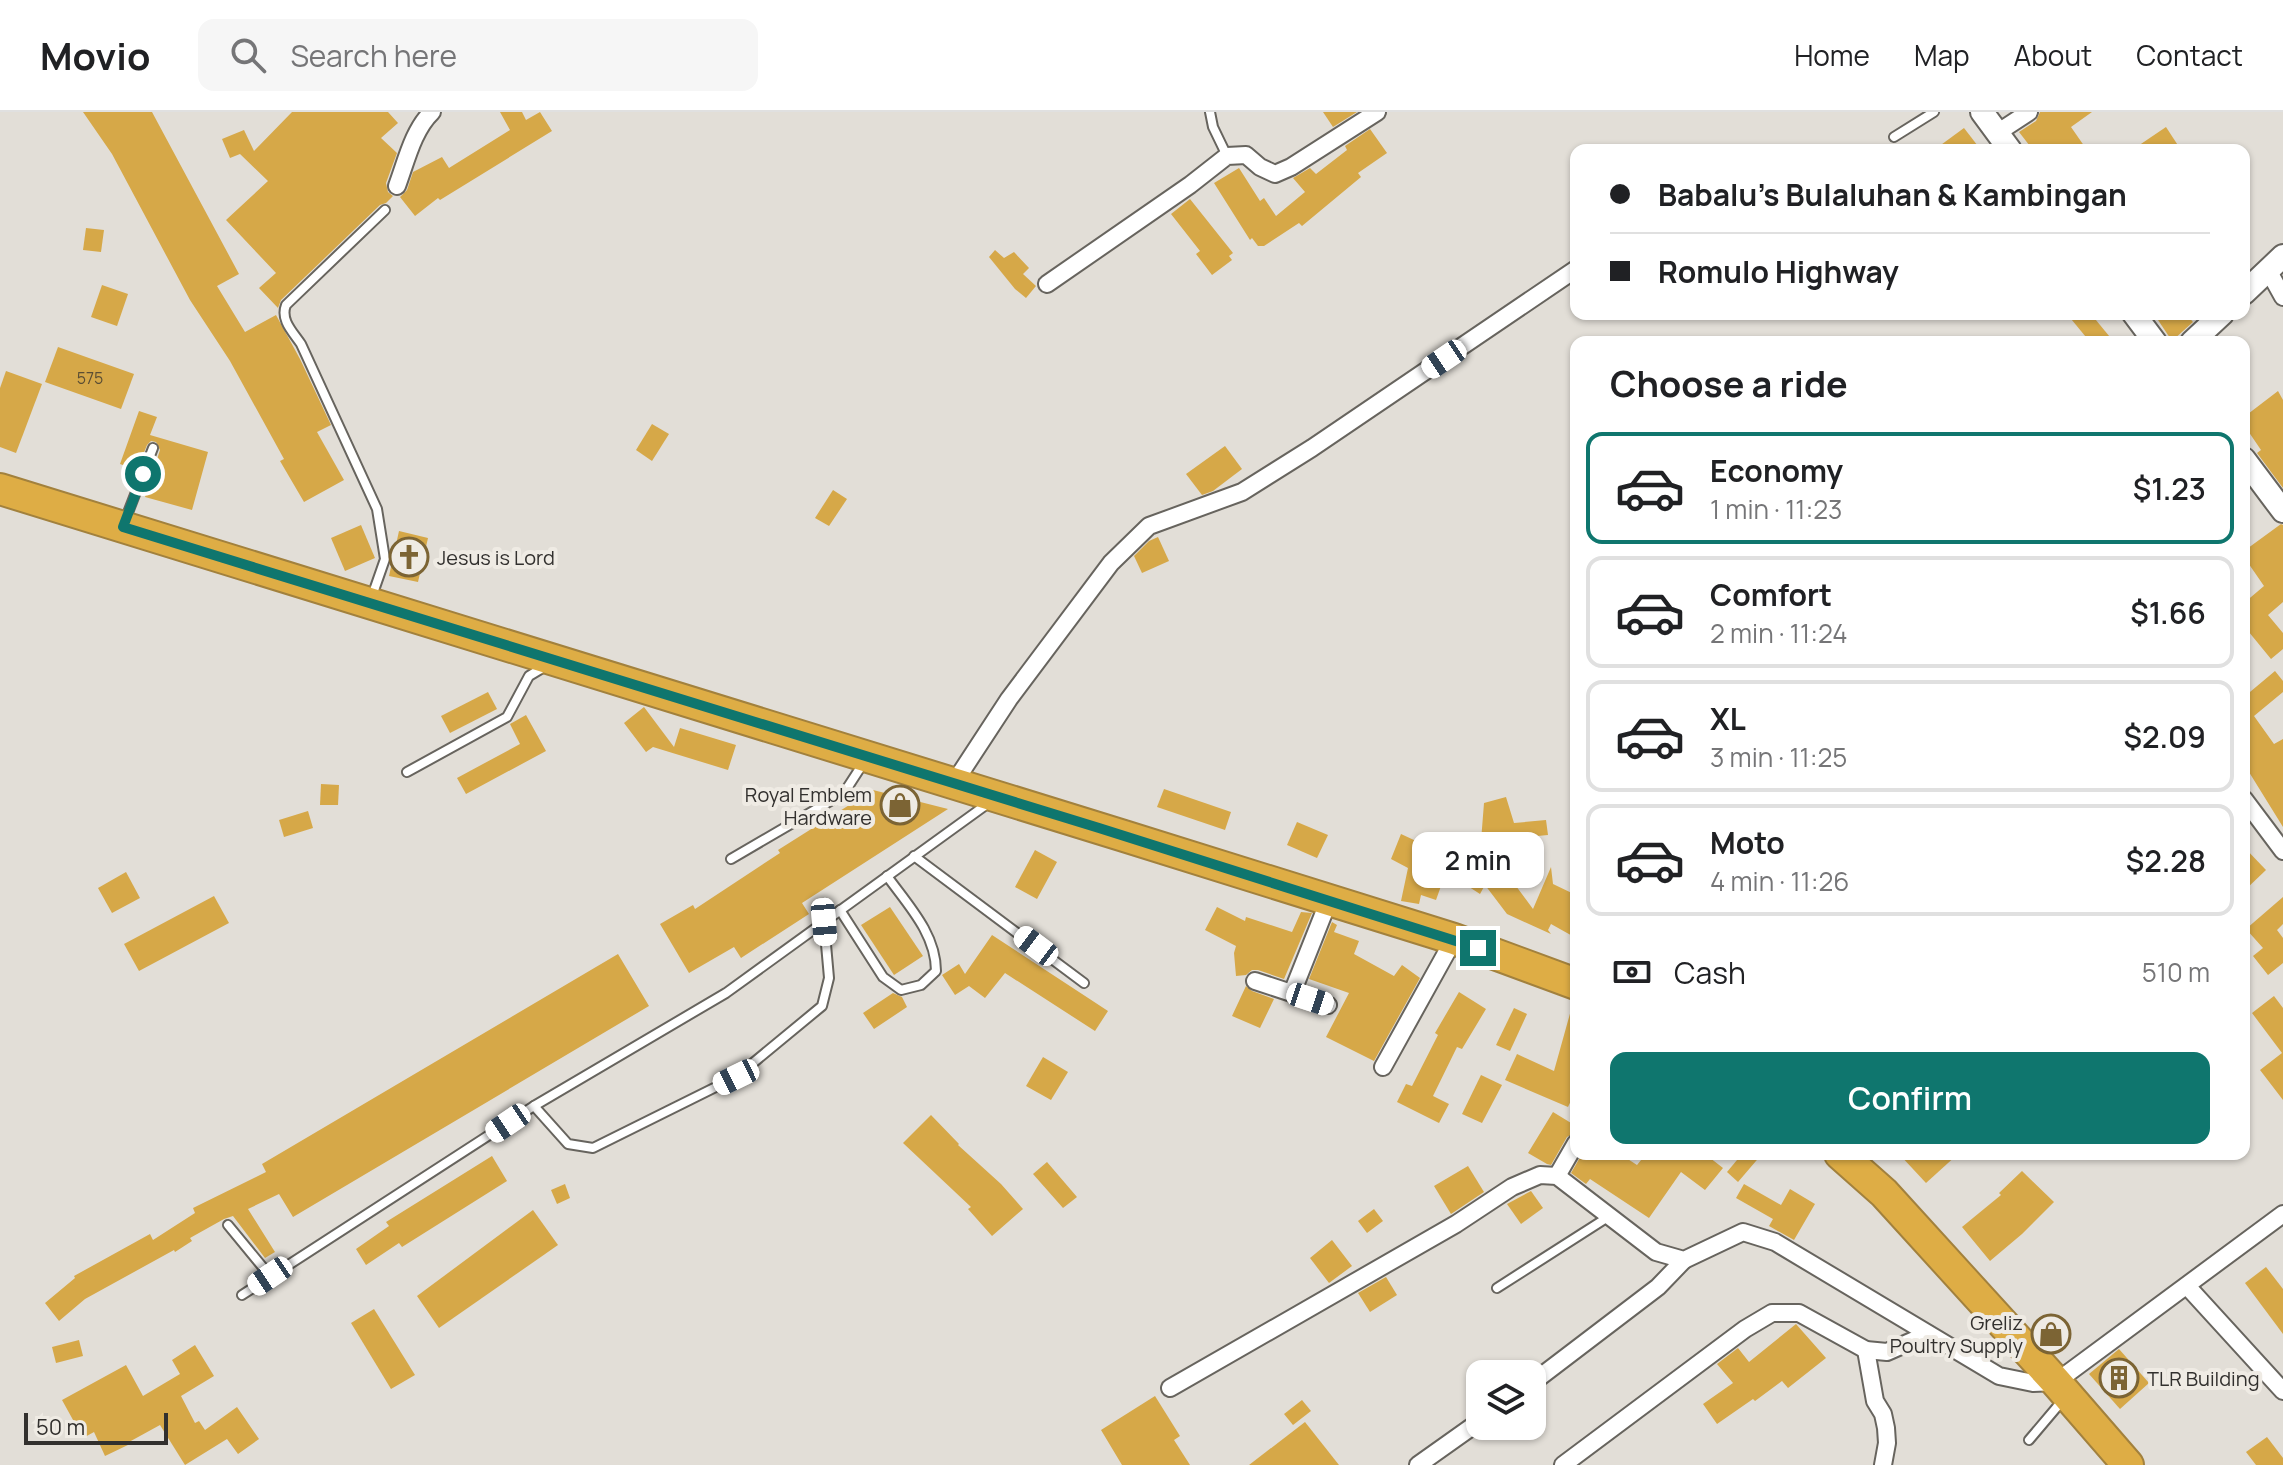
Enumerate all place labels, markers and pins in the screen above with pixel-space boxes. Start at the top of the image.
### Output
church icon: Jesus is Lord [388,536,430,578]
place label: Jesus is Lord [437,544,555,571]
place label: Royal Emblem Hardware [745,781,872,831]
shop icon: Royal Emblem Hardware [879,784,921,826]
place label: Greliz Poultry Supply [1890,1309,2023,1359]
shop icon: Greliz Poultry Supply [2030,1313,2072,1355]
building icon: TLR Building [2098,1357,2140,1399]
place label: TLR Building [2147,1365,2259,1392]

